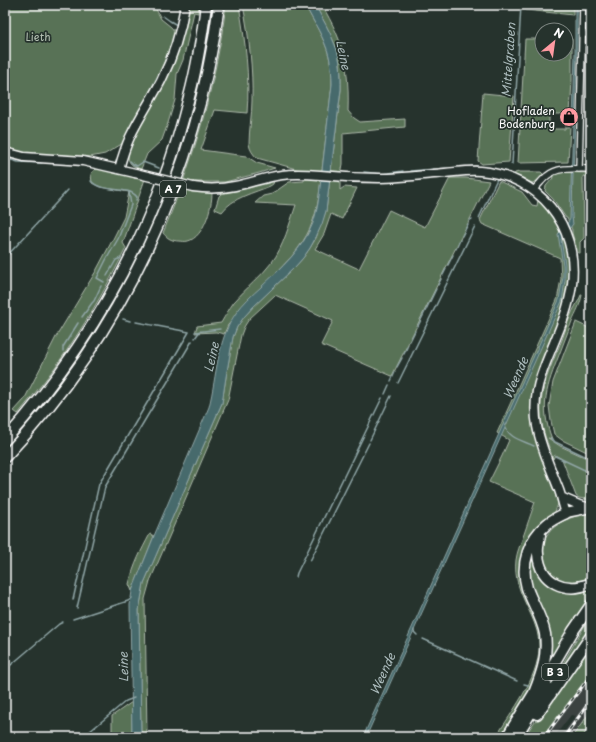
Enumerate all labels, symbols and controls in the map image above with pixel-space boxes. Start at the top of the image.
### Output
water label: Mittelgraben [496,22,520,98]
north arrow [534,22,574,62]
text: N [551,23,567,43]
park label: Lieth [25,28,51,45]
water label: Leine [332,38,356,72]
place label: Hofladen Bodenburg [499,102,555,132]
shop icon: Hofladen Bodenburg [558,106,580,128]
road number: A 7 [160,181,186,197]
water label: Leine [199,340,223,374]
water label: Weende [498,353,532,401]
water label: Weende [365,649,399,697]
water label: Leine [114,651,132,682]
road number: B 3 [542,664,568,680]

